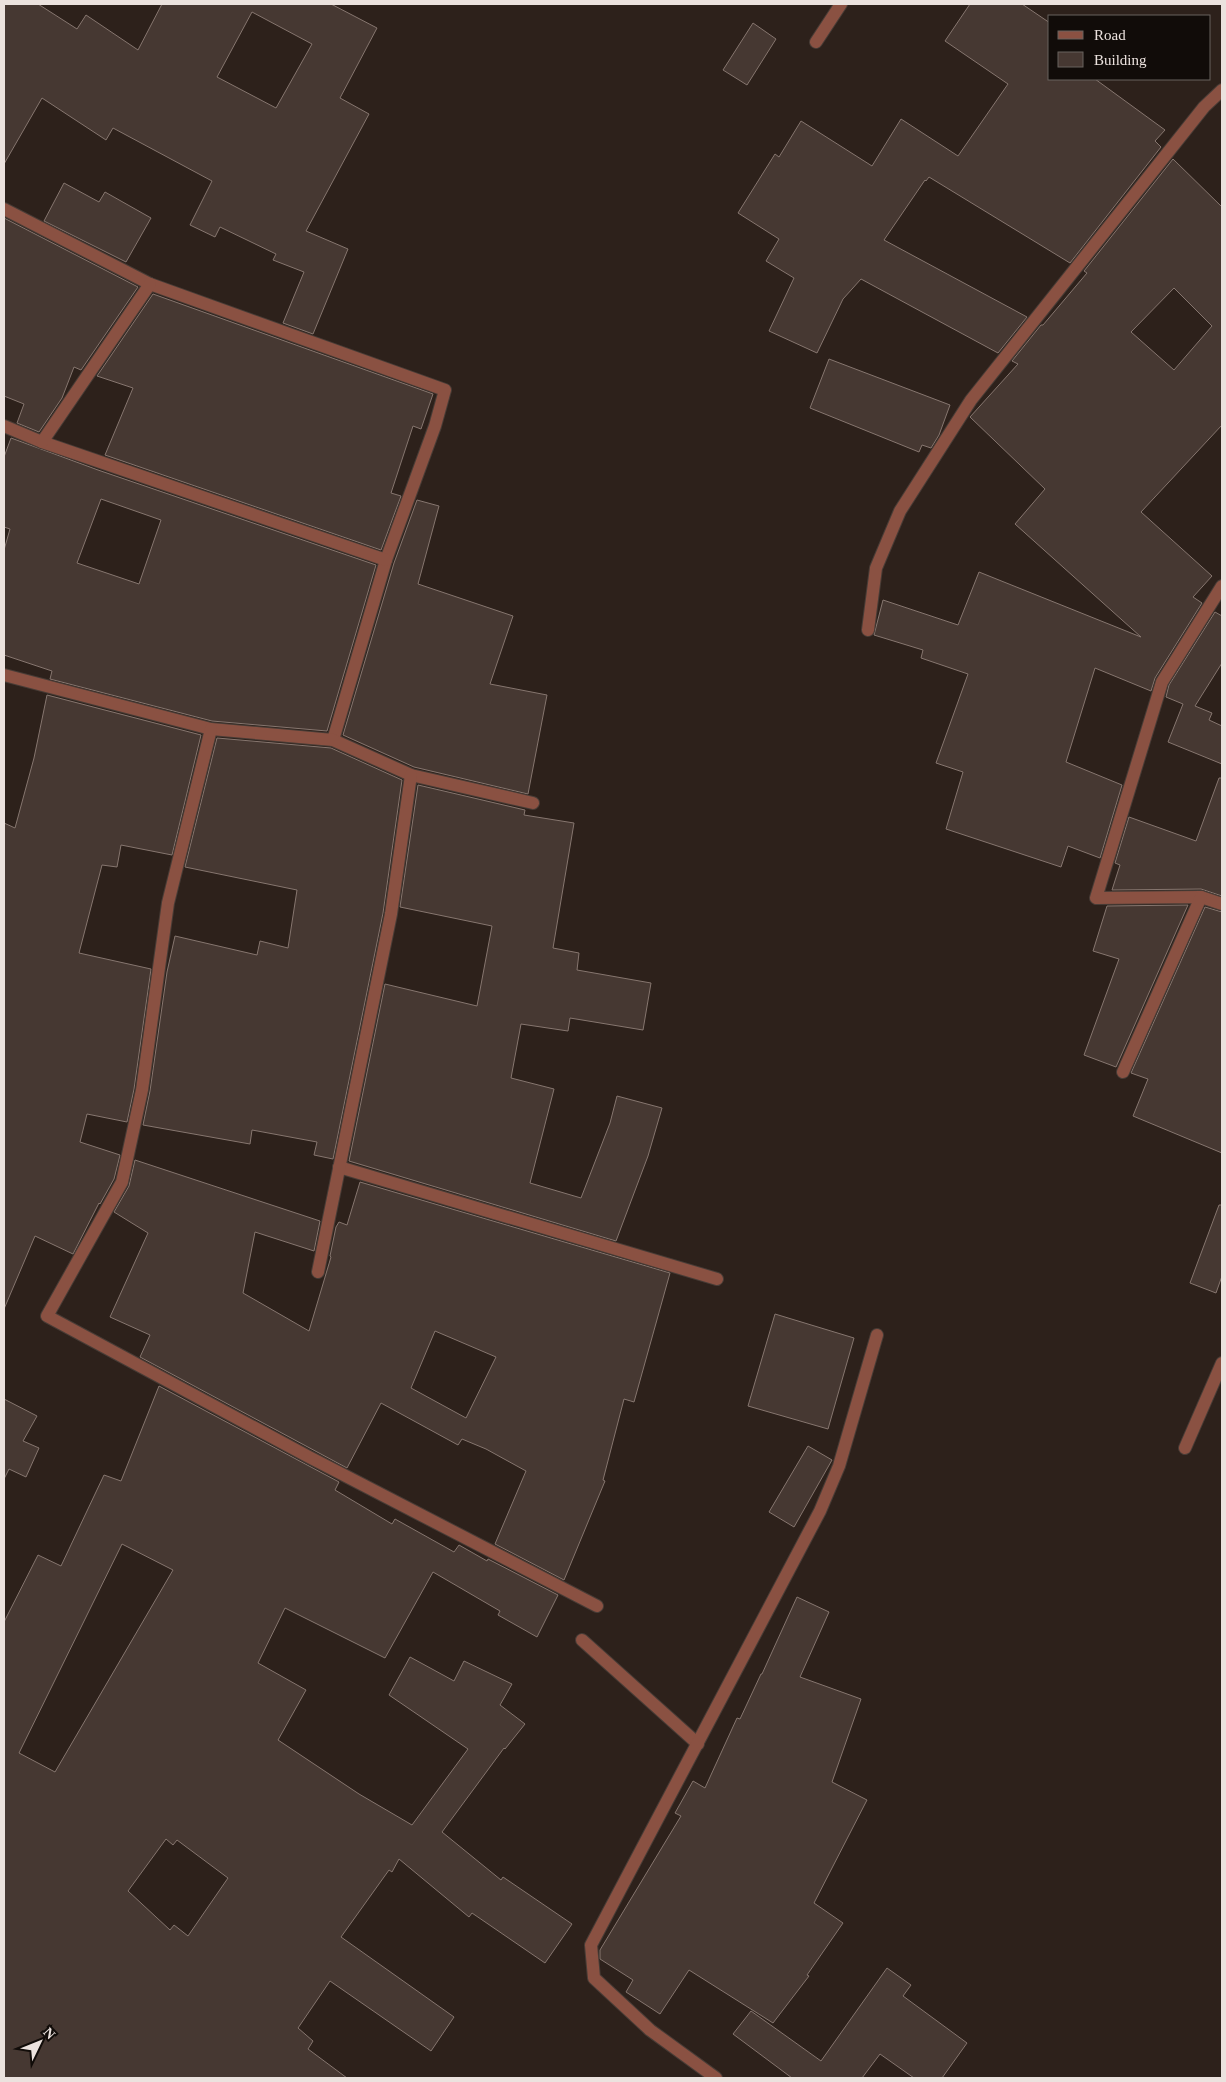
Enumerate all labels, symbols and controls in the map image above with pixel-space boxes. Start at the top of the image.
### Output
legend [1048,15,1211,80]
text: Road [1094,27,1126,43]
text: Building [1094,52,1147,68]
north arrow [15,2017,65,2067]
text: N [40,2025,58,2042]

